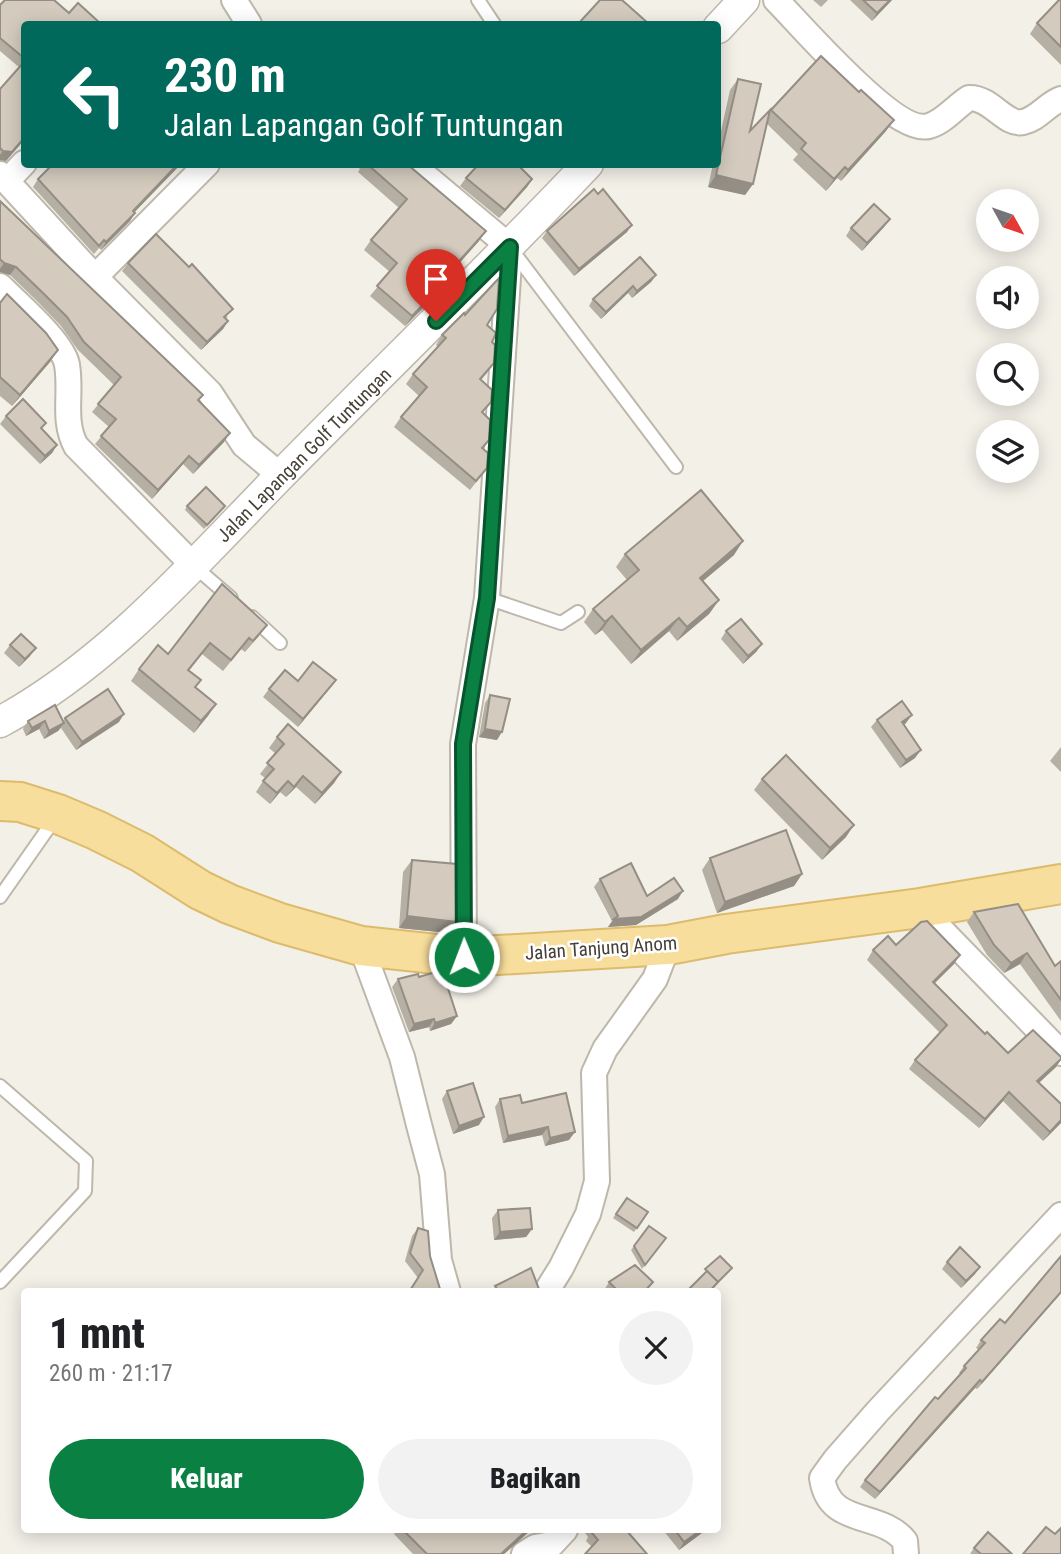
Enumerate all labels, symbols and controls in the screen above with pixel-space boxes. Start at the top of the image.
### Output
text: 230 m [164,47,286,104]
icon: left [49,49,140,140]
text: Jalan Lapangan Golf Tuntungan [164,106,564,144]
north arrow [976,189,1040,252]
map controls [976,189,1039,483]
pin [406,249,466,321]
icon: arrive [417,260,455,298]
button: sound [976,266,1039,329]
button: search [976,343,1039,406]
street label: Jalan Lapangan Golf Tuntungan [212,363,396,547]
button: layers [976,420,1039,483]
position arrow [427,920,501,994]
street label: Jalan Tanjung Anom [524,931,678,965]
text: 1 mnt [49,1309,145,1358]
button: close [619,1311,693,1385]
text: 260 m · 21:17 [49,1360,173,1387]
button: Keluar [49,1439,364,1519]
button: Bagikan [378,1439,693,1519]

